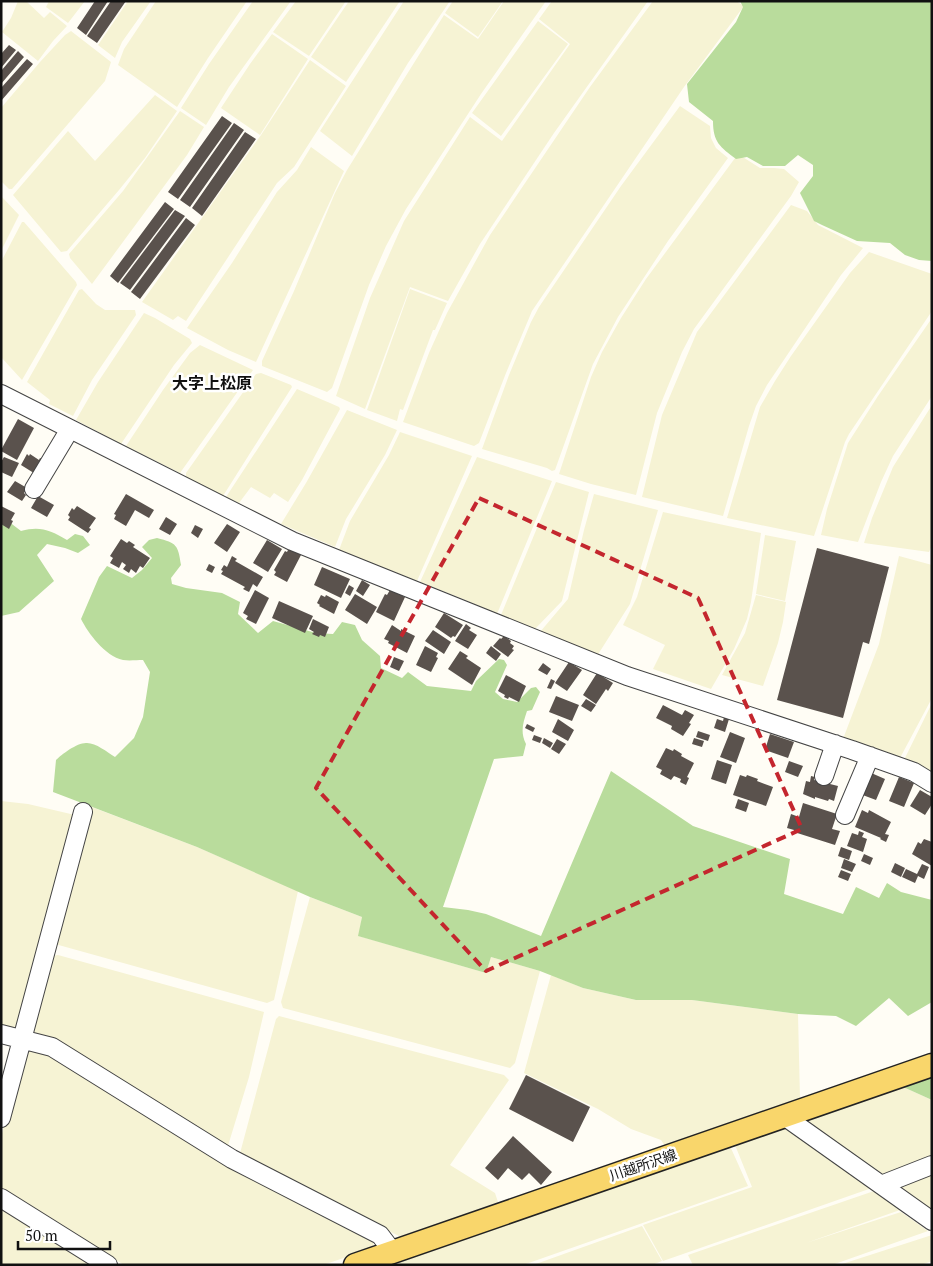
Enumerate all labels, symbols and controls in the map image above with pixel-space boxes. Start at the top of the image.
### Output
district label: 大字上松原 [172,372,252,394]
street label: 川越所沢線 [607,1144,679,1185]
scale bar [18,1218,110,1250]
text: 50 m [25,1225,58,1245]

